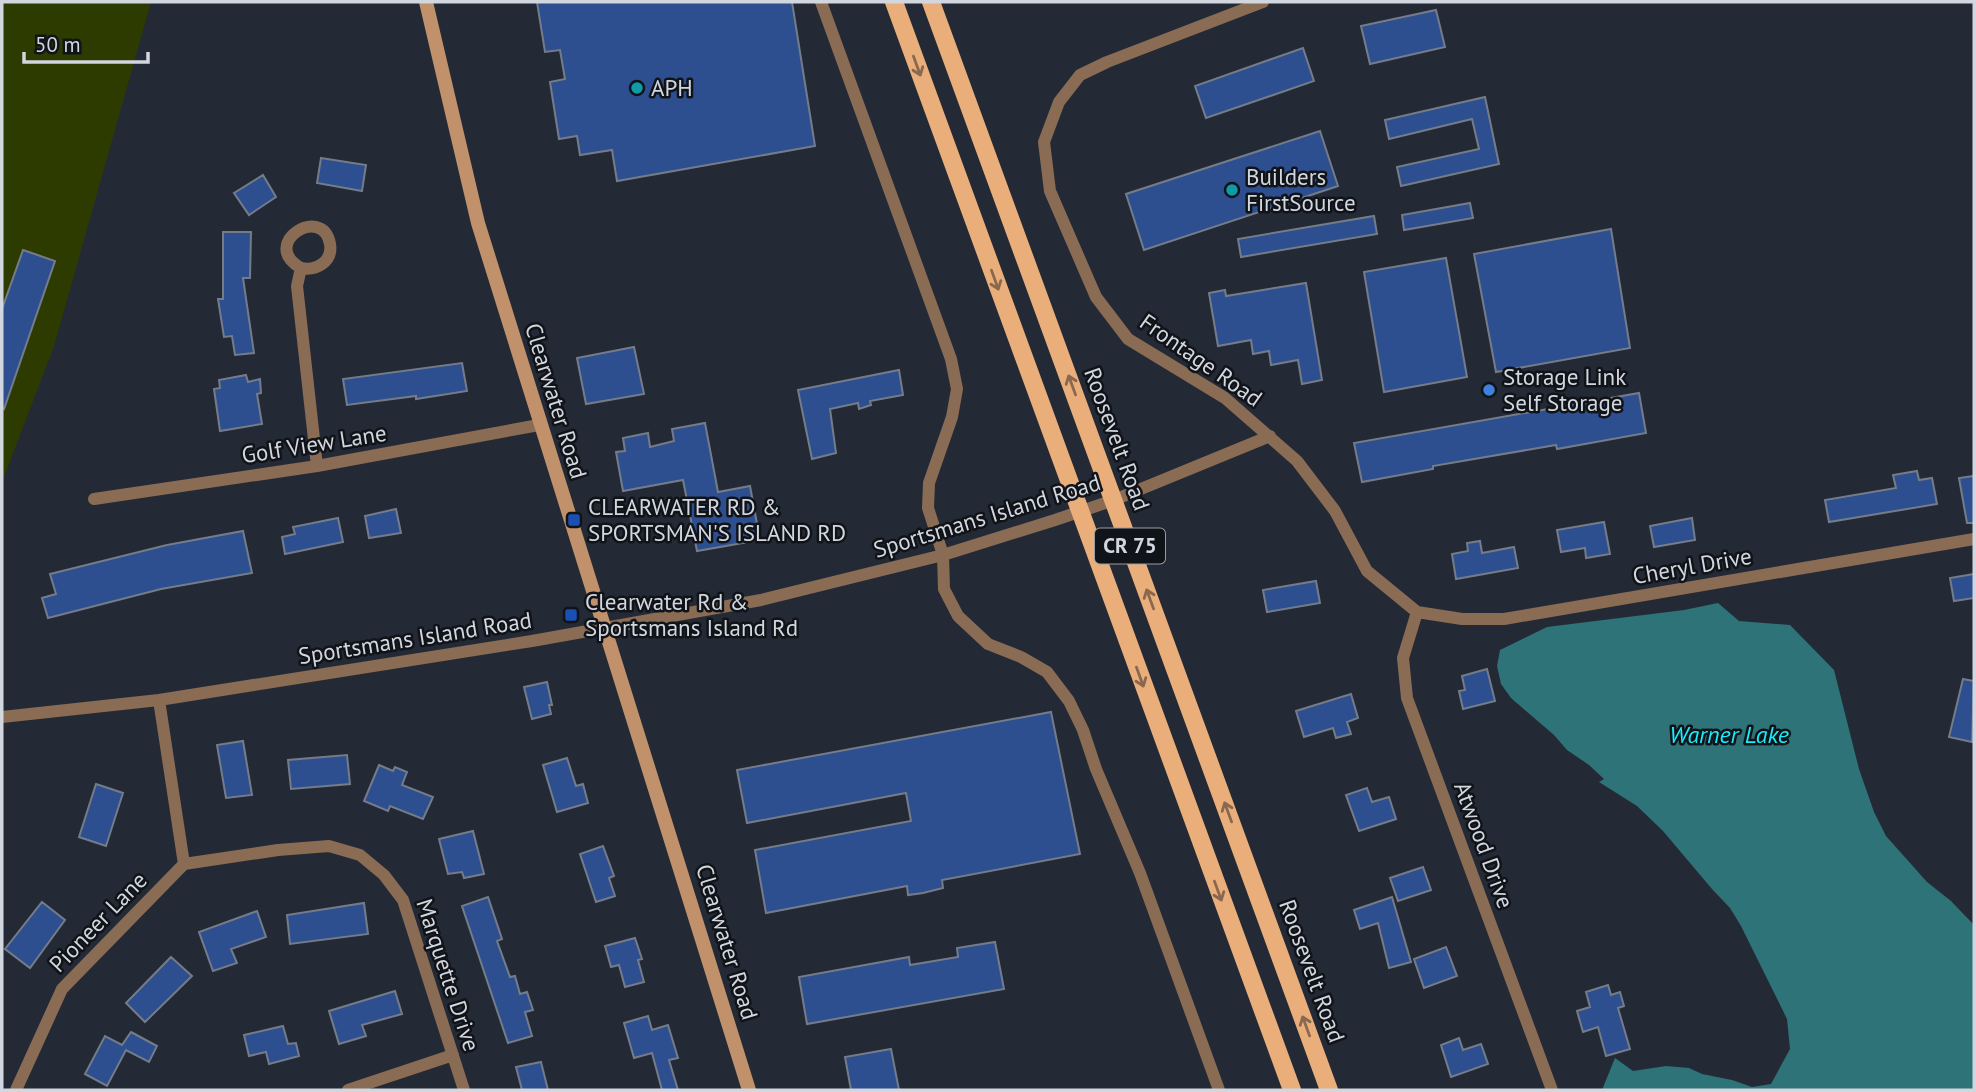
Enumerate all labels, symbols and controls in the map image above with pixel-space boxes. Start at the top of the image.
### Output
scale bar [24,21,149,65]
text: 50 m [35,31,81,58]
one-way arrow [912,54,924,76]
place label: APH [651,73,693,102]
marker: APH [629,80,645,96]
place label: Builders FirstSource [1246,162,1356,217]
marker: Builders FirstSource [1224,182,1240,198]
one-way arrow [990,268,1002,290]
street label: Frontage Road [1135,307,1268,412]
street label: Clearwater Road [519,320,594,482]
place label: Storage Link Self Storage [1503,362,1626,417]
street label: Roosevelt Road [1078,363,1157,514]
one-way arrow [1064,375,1077,397]
marker: Storage Link Self Storage [1481,382,1497,398]
street label: Golf View Lane [239,418,388,469]
street label: Sportsmans Island Road [870,467,1104,564]
place label: CLEARWATER RD & SPORTSMAN'S ISLAND RD [588,492,846,547]
marker: CLEARWATER RD & SPORTSMAN'S ISLAND RD [566,512,582,528]
road number: CR 75 [1095,528,1165,564]
street label: Cheryl Drive [1630,541,1754,590]
place label: Clearwater Rd & Sportsmans Island Rd [585,587,798,642]
one-way arrow [1142,588,1155,610]
street label: Sportsmans Island Road [296,605,534,670]
marker: Clearwater Rd & Sportsmans Island Rd [563,607,579,623]
one-way arrow [1135,666,1147,688]
water label: Warner Lake [1669,719,1789,750]
street label: Atwood Drive [1448,778,1521,912]
one-way arrow [1220,802,1233,824]
street label: Clearwater Road [690,861,765,1023]
street label: Pioneer Lane [43,865,153,978]
one-way arrow [1213,880,1226,902]
street label: Marquette Drive [410,895,487,1055]
street label: Roosevelt Road [1273,895,1352,1046]
one-way arrow [1299,1016,1311,1038]

